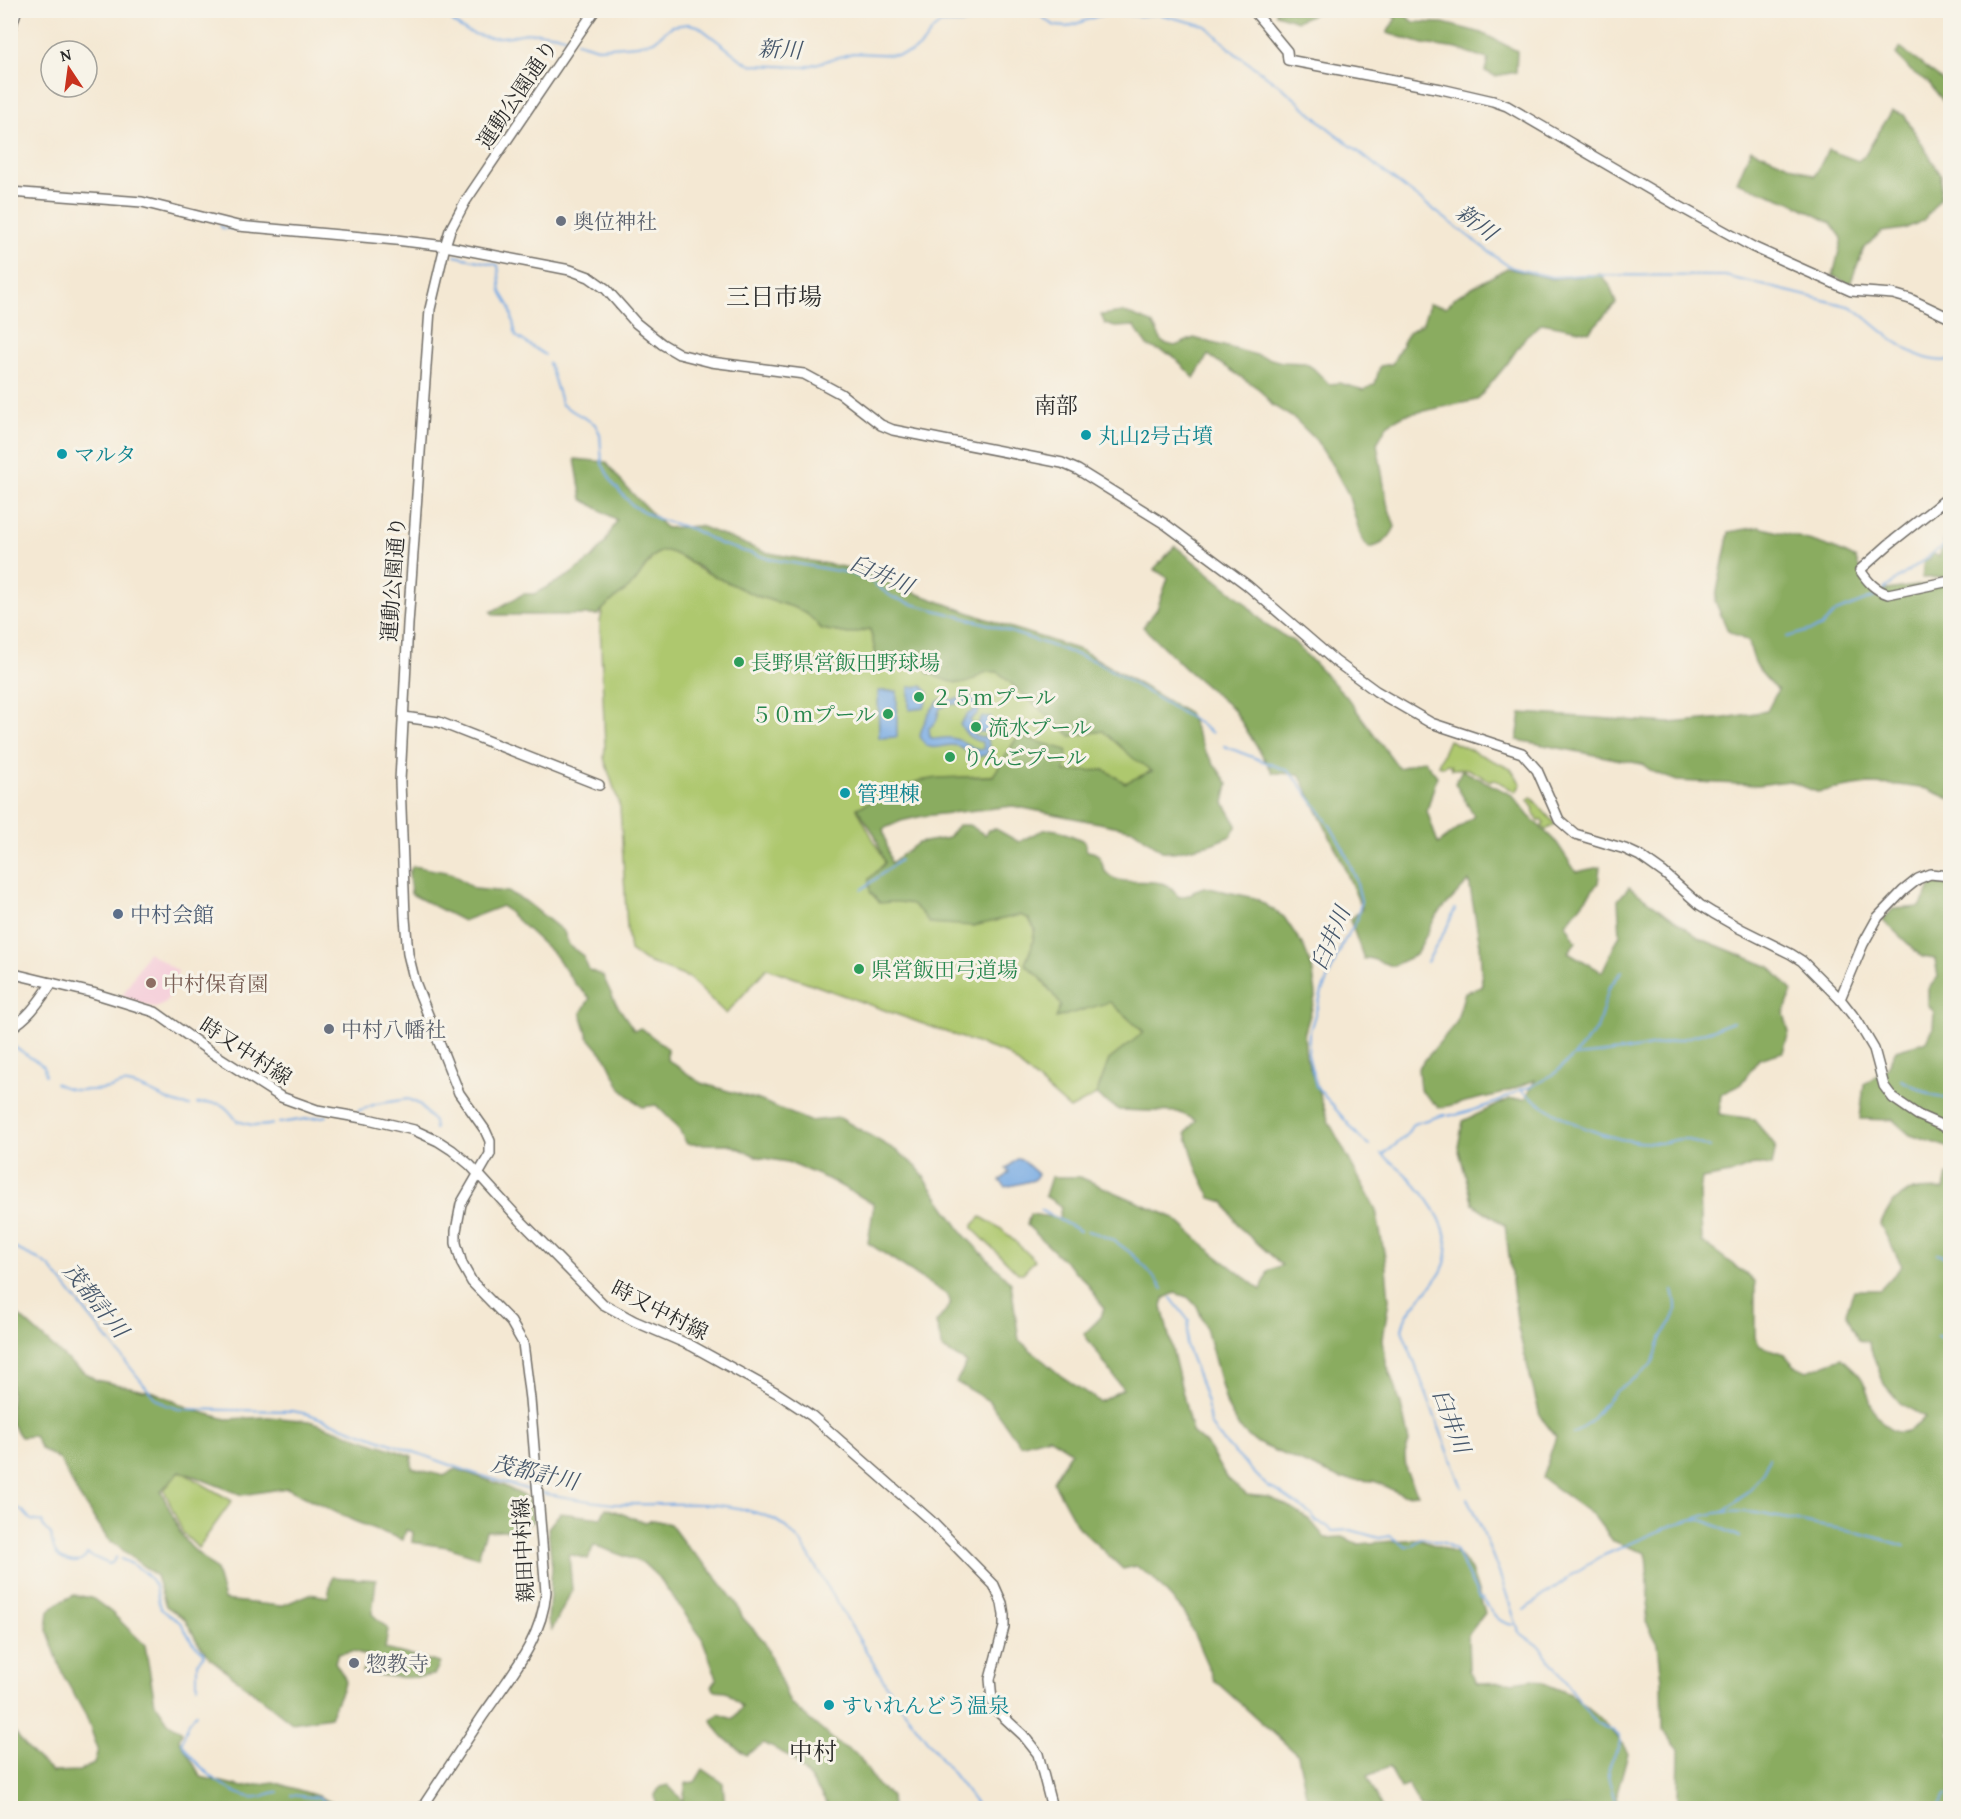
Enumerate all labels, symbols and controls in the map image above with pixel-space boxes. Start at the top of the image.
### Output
water label: 新川 [757,32,805,66]
street label: 運動公園通り [469,33,565,155]
north arrow [39,39,99,99]
text: N [58,41,74,67]
water label: 新川 [1450,196,1506,249]
place label: 奥位神社 [573,206,657,237]
marker: 奥位神社 [554,214,568,228]
district label: 三日市場 [726,279,822,314]
district label: 南部 [1034,389,1078,421]
place label: 丸山2号古墳 [1098,420,1213,451]
marker: 丸山2号古墳 [1079,428,1093,442]
place label: マルタ [74,439,136,470]
marker: マルタ [55,447,69,461]
street label: 運動公園通り [373,515,413,643]
water label: 臼井川 [845,546,920,603]
place label: 長野県営飯田野球場 [751,647,940,678]
marker: 長野県営飯田野球場 [732,655,746,669]
place label: ２５ｍプール [931,682,1056,713]
marker: ２５ｍプール [912,690,926,704]
place label: ５０ｍプール [751,699,876,730]
marker: ５０ｍプール [881,707,895,721]
place label: 流水プール [988,712,1092,743]
marker: 流水プール [969,720,983,734]
place label: りんごプール [962,742,1087,773]
marker: りんごプール [943,750,957,764]
place label: 管理棟 [857,778,920,809]
marker: 管理棟 [838,786,852,800]
place label: 中村会館 [130,899,214,930]
water label: 臼井川 [1302,900,1358,975]
marker: 中村会館 [111,907,125,921]
place label: 県営飯田弓道場 [871,954,1018,985]
marker: 県営飯田弓道場 [852,962,866,976]
place label: 中村保育園 [163,968,268,999]
marker: 中村保育園 [144,976,158,990]
street label: 時又中村線 [194,1009,298,1093]
place label: 中村八幡社 [341,1014,446,1045]
marker: 中村八幡社 [322,1022,336,1036]
water label: 茂都計川 [56,1256,137,1346]
street label: 時又中村線 [606,1272,714,1348]
water label: 臼井川 [1425,1384,1479,1459]
water label: 茂都計川 [489,1447,583,1498]
street label: 親田中村線 [505,1497,541,1603]
place label: 惣教寺 [366,1648,429,1679]
marker: 惣教寺 [347,1656,361,1670]
place label: すいれんどう温泉 [841,1690,1009,1721]
marker: すいれんどう温泉 [822,1698,836,1712]
district label: 中村 [789,1734,837,1769]

